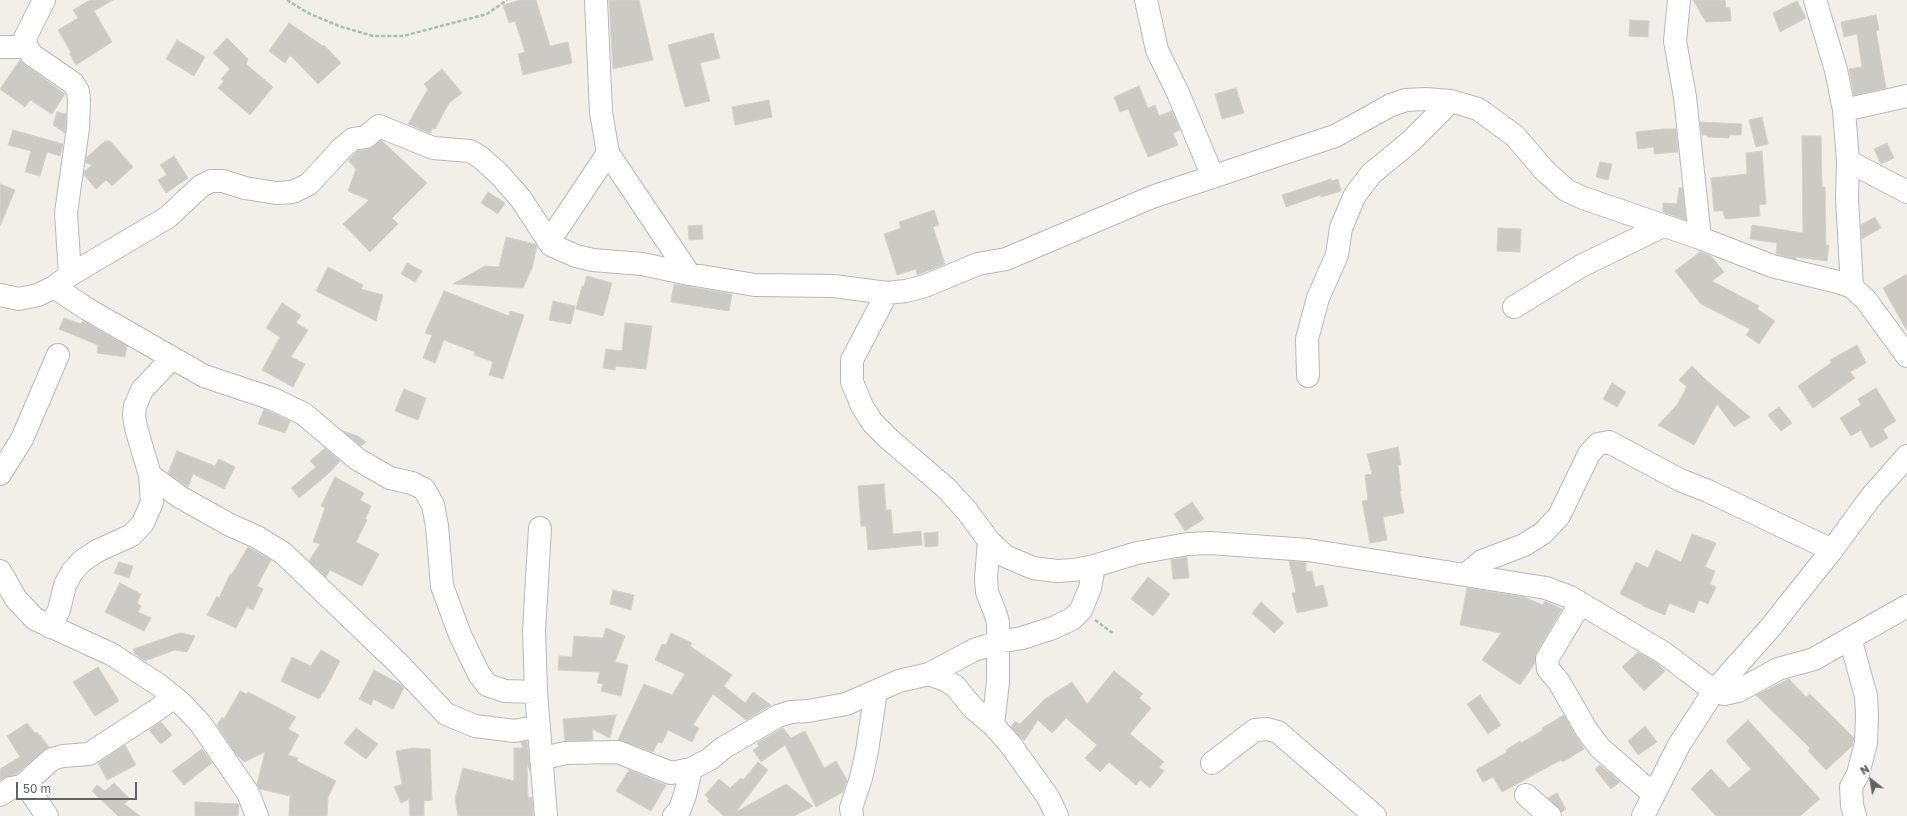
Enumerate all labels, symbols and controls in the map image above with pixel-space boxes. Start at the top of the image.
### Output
north arrow [1851,760,1891,800]
text: N [1858,762,1871,777]
scale bar [18,774,139,800]
text: 50 m [23,781,51,796]

